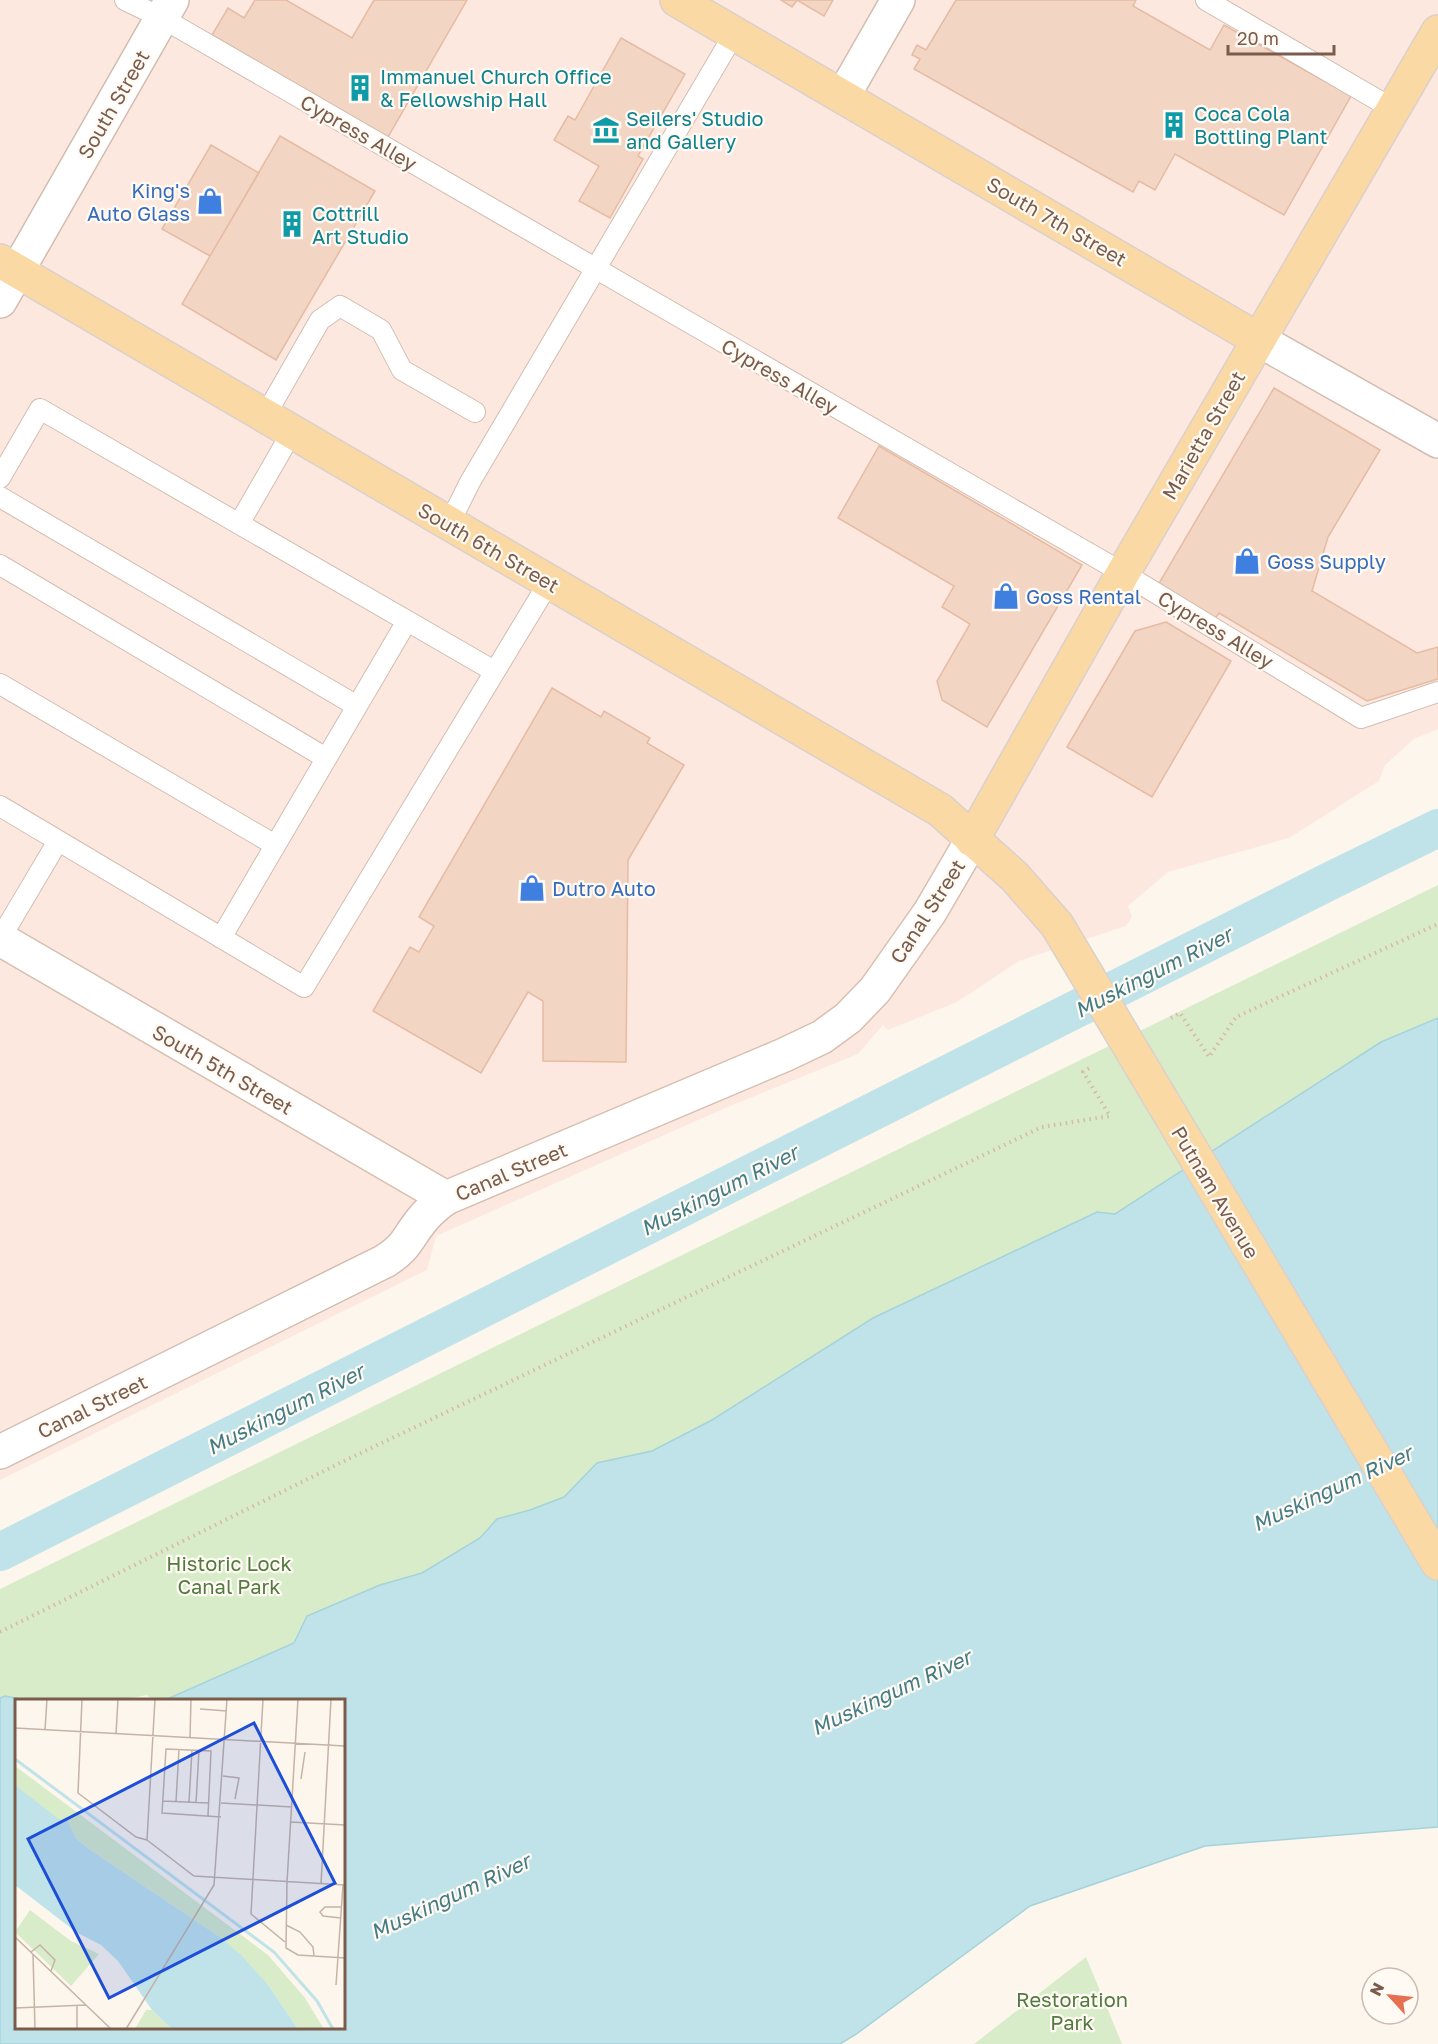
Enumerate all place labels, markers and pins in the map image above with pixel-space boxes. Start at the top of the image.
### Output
place label: Immanuel Church Office & Fellowship Hall [380,64,612,111]
building icon: Immanuel Church Office & Fellowship Hall [345,73,375,103]
place label: Coca Cola Bottling Plant [1194,101,1327,148]
place label: Seilers' Studio and Gallery [626,106,764,153]
building icon: Coca Cola Bottling Plant [1159,110,1189,140]
museum icon: Seilers' Studio and Gallery [591,115,621,145]
place label: King's Auto Glass [87,178,190,225]
shop icon: King's Auto Glass [195,186,225,216]
place label: Cottrill Art Studio [312,201,409,248]
building icon: Cottrill Art Studio [277,209,307,239]
shop icon: Goss Supply [1232,546,1262,576]
place label: Goss Supply [1267,549,1386,573]
shop icon: Goss Rental [991,581,1021,611]
place label: Goss Rental [1026,584,1141,608]
shop icon: Dutro Auto [517,873,547,903]
place label: Dutro Auto [552,876,656,900]

